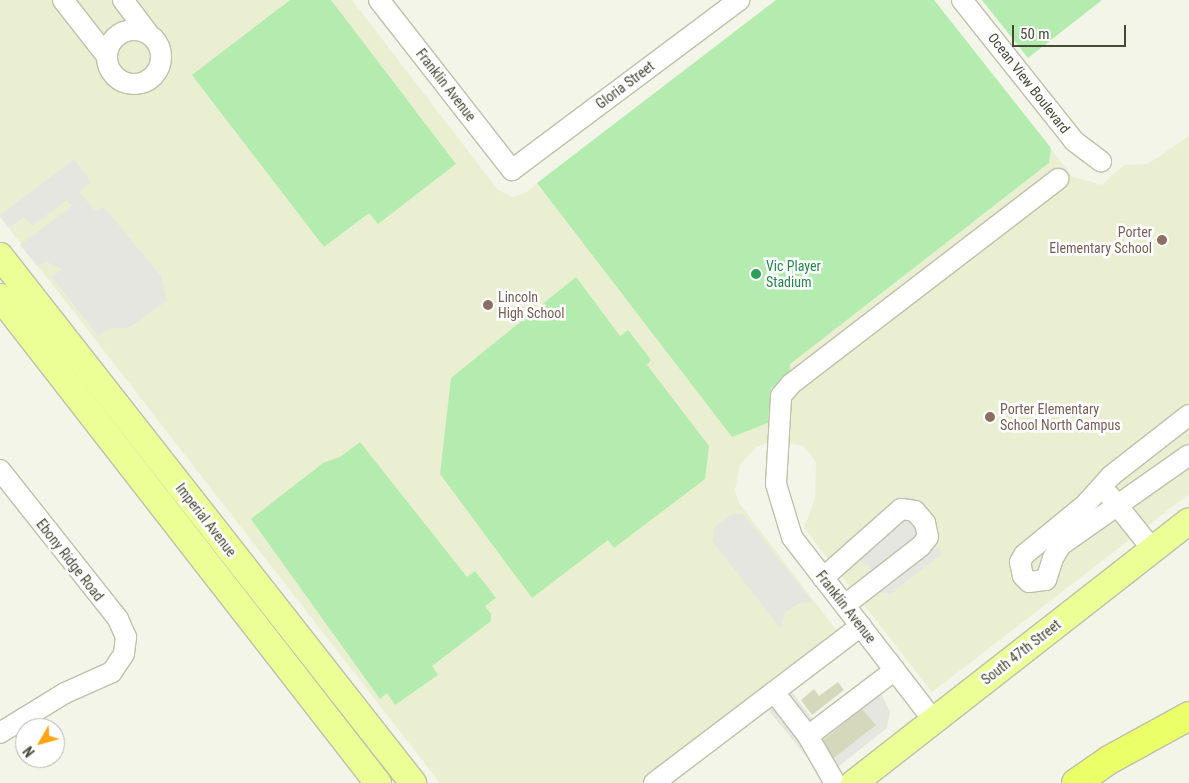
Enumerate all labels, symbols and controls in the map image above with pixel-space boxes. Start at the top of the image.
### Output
scale bar [1014,15,1128,47]
text: 50 m [1020,25,1050,43]
street label: Ocean View Boulevard [985,29,1073,137]
street label: Franklin Avenue [413,46,479,124]
street label: Gloria Street [593,58,657,112]
place label: Porter Elementary School [1049,224,1152,256]
marker: Porter Elementary School [1156,234,1168,246]
place label: Vic Player Stadium [766,258,821,290]
marker: Vic Player Stadium [750,268,762,280]
place label: Lincoln High School [498,289,565,322]
marker: Lincoln High School [482,299,494,311]
place label: Porter Elementary School North Campus [1000,401,1121,434]
marker: Porter Elementary School North Campus [984,411,996,423]
street label: Imperial Avenue [172,480,240,560]
street label: Ebony Ridge Road [33,516,107,604]
street label: Franklin Avenue [813,568,879,646]
street label: South 47th Street [978,616,1064,688]
north arrow [15,718,65,768]
text: N [20,743,38,760]

